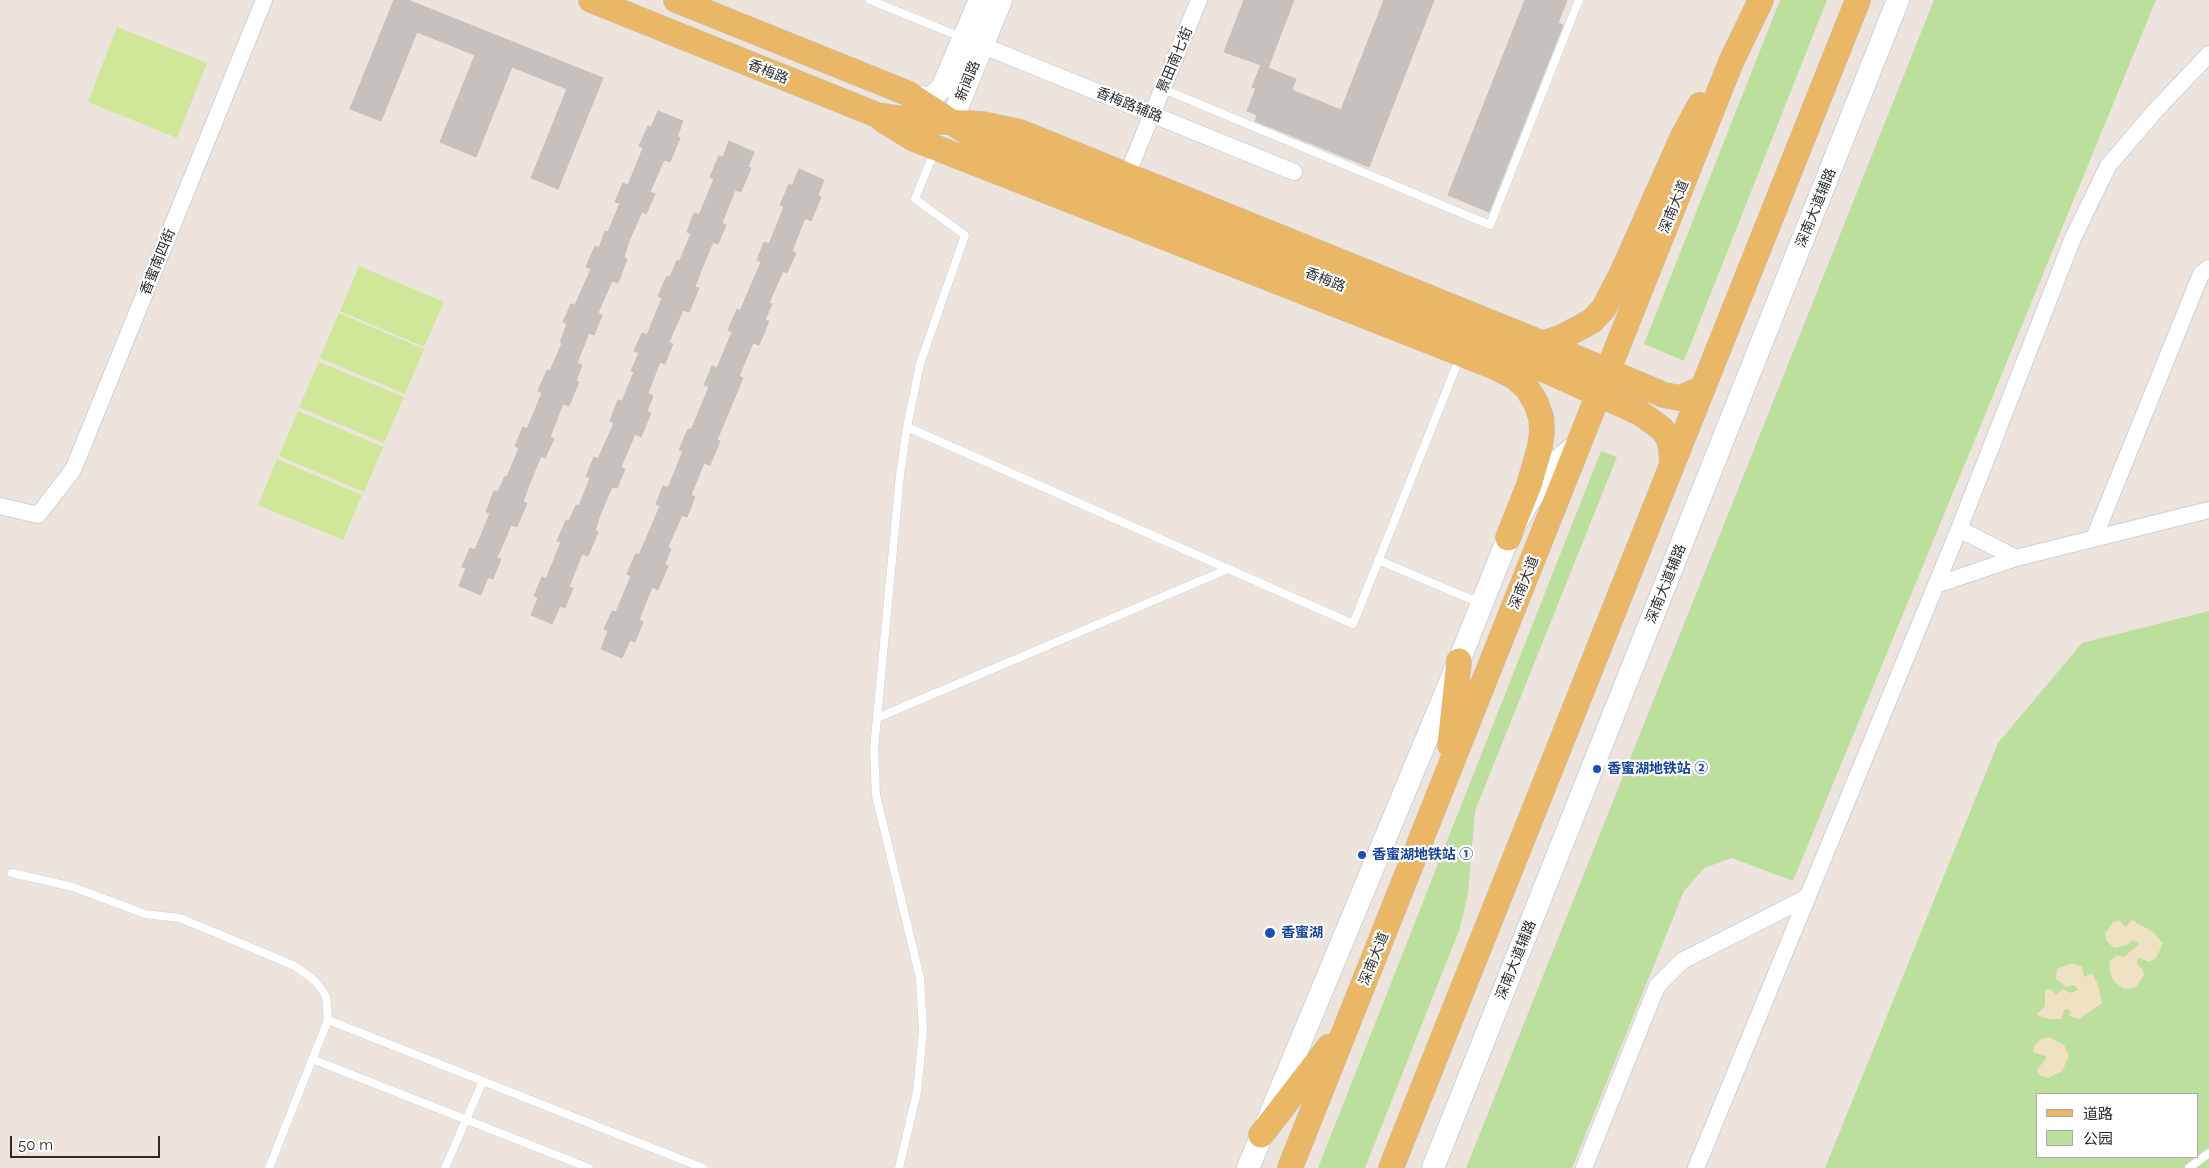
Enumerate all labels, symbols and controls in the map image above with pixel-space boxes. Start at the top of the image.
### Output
street label: 景田南七街 [1154,25,1196,95]
street label: 香梅路 [745,56,791,88]
street label: 新闻路 [952,58,984,104]
street label: 香梅路辅路 [1093,84,1165,126]
street label: 深南大道辅路 [1792,166,1840,250]
street label: 深南大道 [1656,178,1692,236]
street label: 香蜜南四街 [137,226,179,298]
street label: 香梅路 [1302,264,1348,296]
street label: 深南大道辅路 [1642,542,1690,626]
street label: 深南大道 [1506,554,1542,612]
place label: 香蜜湖地铁站 ② [1607,761,1708,777]
marker: 香蜜湖地铁站 ② [1591,763,1603,775]
place label: 香蜜湖地铁站 ① [1372,847,1473,863]
marker: 香蜜湖地铁站 ① [1356,849,1368,861]
street label: 深南大道辅路 [1492,918,1540,1002]
place label: 香蜜湖 [1281,925,1323,941]
marker: 香蜜湖 [1263,926,1277,940]
street label: 深南大道 [1356,930,1392,988]
legend [2036,1093,2199,1158]
text: 道路 [2083,1105,2113,1123]
scale bar [12,1126,162,1158]
text: 公园 [2083,1130,2113,1148]
text: 50 m [18,1136,53,1154]

